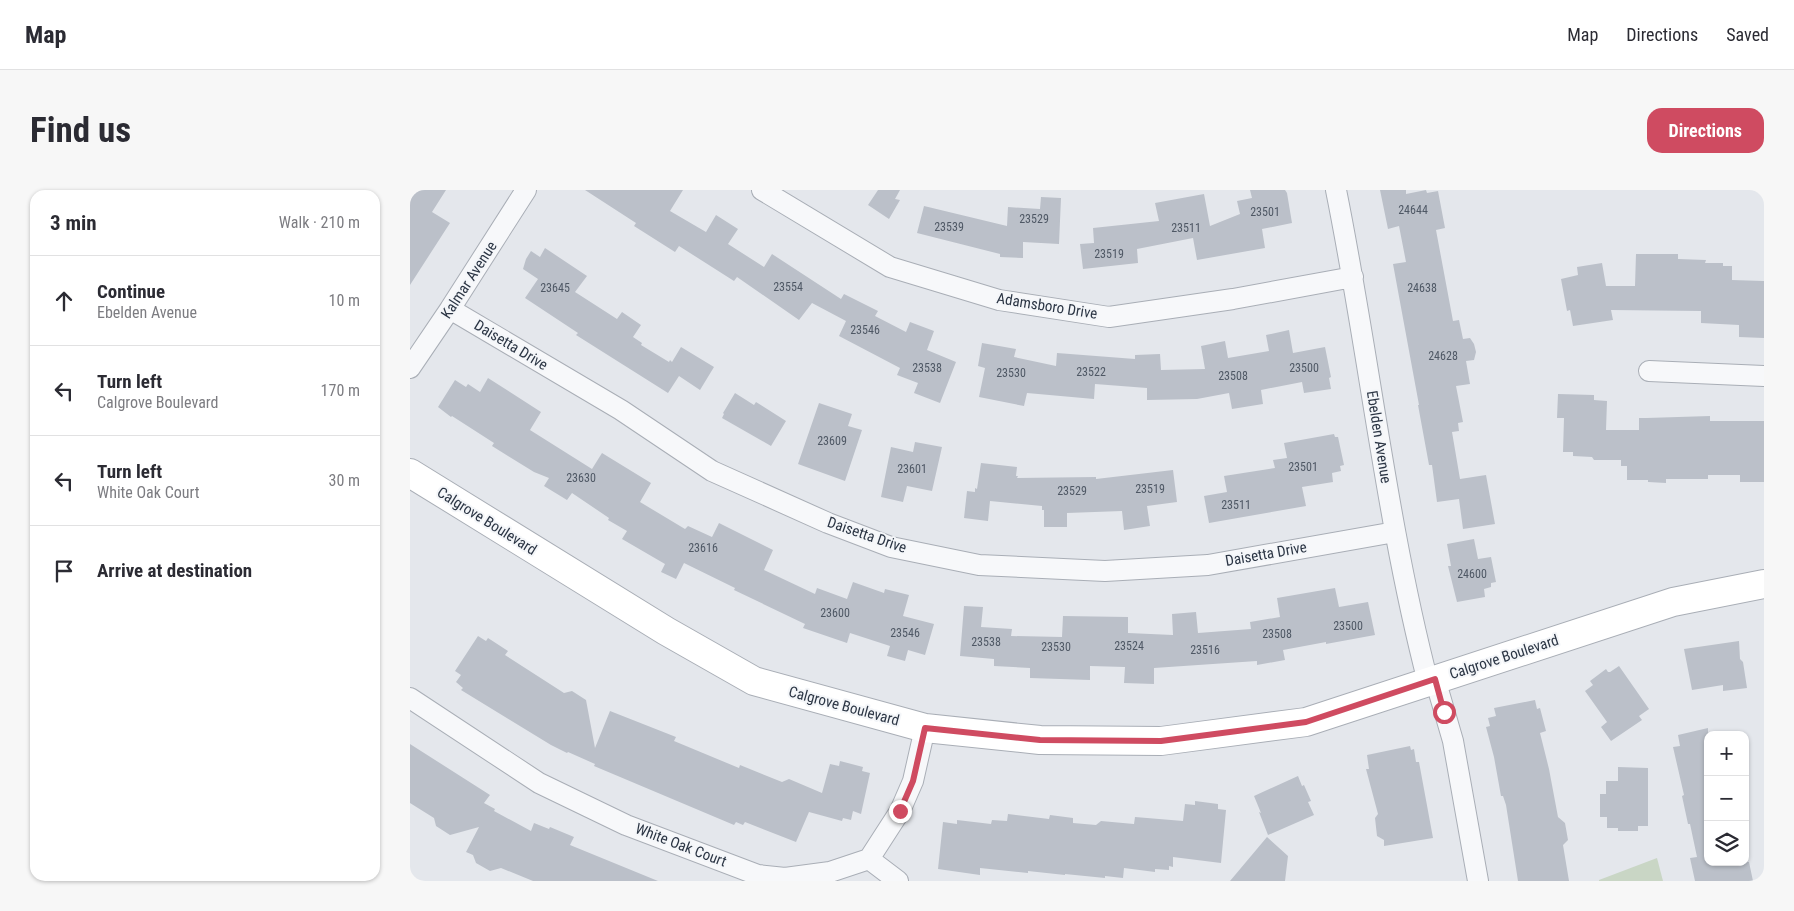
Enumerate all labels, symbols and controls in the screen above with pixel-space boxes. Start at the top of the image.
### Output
text: Map [25,21,66,49]
text: Map [1567,24,1598,45]
text: Directions [1626,24,1698,45]
text: Saved [1726,24,1769,45]
button: Directions [1647,108,1764,153]
text: Find us [30,110,131,151]
house number: 24644 [1398,203,1428,217]
house number: 23501 [1250,205,1280,219]
text: 3 min [50,211,97,235]
house number: 23529 [1019,212,1049,226]
text: Walk · 210 m [279,213,360,232]
house number: 23539 [934,220,964,234]
house number: 23511 [1171,221,1201,235]
street label: Kalmar Avenue [437,238,501,322]
house number: 23519 [1094,247,1124,261]
text: Continue [97,280,165,303]
house number: 23554 [773,280,803,294]
house number: 23645 [540,281,570,295]
house number: 24638 [1407,281,1437,295]
icon: ahead [50,287,78,315]
street label: Adamsboro Drive [995,289,1099,323]
text: 10 m [328,291,360,310]
text: Ebelden Avenue [97,303,197,322]
street label: Daisetta Drive [471,316,551,374]
house number: 23546 [850,323,880,337]
house number: 24628 [1428,349,1458,363]
house number: 23538 [912,361,942,375]
house number: 23500 [1289,361,1319,375]
house number: 23522 [1076,365,1106,379]
house number: 23530 [996,366,1026,380]
house number: 23508 [1218,369,1248,383]
text: Turn left [97,370,162,393]
icon: left [50,377,78,405]
text: 170 m [321,381,360,400]
street label: Ebelden Avenue [1363,389,1395,485]
text: Calgrove Boulevard [97,393,218,412]
house number: 23609 [817,434,847,448]
text: Turn left [97,460,162,483]
house number: 23501 [1288,460,1318,474]
house number: 23601 [897,462,927,476]
icon: left [50,467,78,495]
text: 30 m [328,471,360,490]
house number: 23630 [566,471,596,485]
house number: 23519 [1135,482,1165,496]
text: White Oak Court [97,483,200,502]
street label: Calgrove Boulevard [434,483,540,559]
house number: 23529 [1057,484,1087,498]
house number: 23511 [1221,498,1251,512]
street label: Daisetta Drive [825,513,909,557]
street label: Daisetta Drive [1224,538,1308,570]
house number: 23616 [688,541,718,555]
icon: arrive [50,557,78,585]
text: Arrive at destination [97,559,252,582]
house number: 24600 [1457,567,1487,581]
house number: 23600 [820,606,850,620]
house number: 23500 [1333,619,1363,633]
house number: 23546 [890,626,920,640]
house number: 23508 [1262,627,1292,641]
street label: Calgrove Boulevard [1447,631,1561,683]
house number: 23538 [971,635,1001,649]
house number: 23524 [1114,639,1144,653]
house number: 23530 [1041,640,1071,654]
house number: 23516 [1190,643,1220,657]
street label: Calgrove Boulevard [787,683,901,729]
route start [1433,701,1456,724]
map controls [1704,731,1749,866]
button: + [1704,731,1749,776]
button: − [1704,776,1749,821]
route end [889,800,912,823]
street label: White Oak Court [633,819,729,871]
button: layers [1704,821,1749,866]

